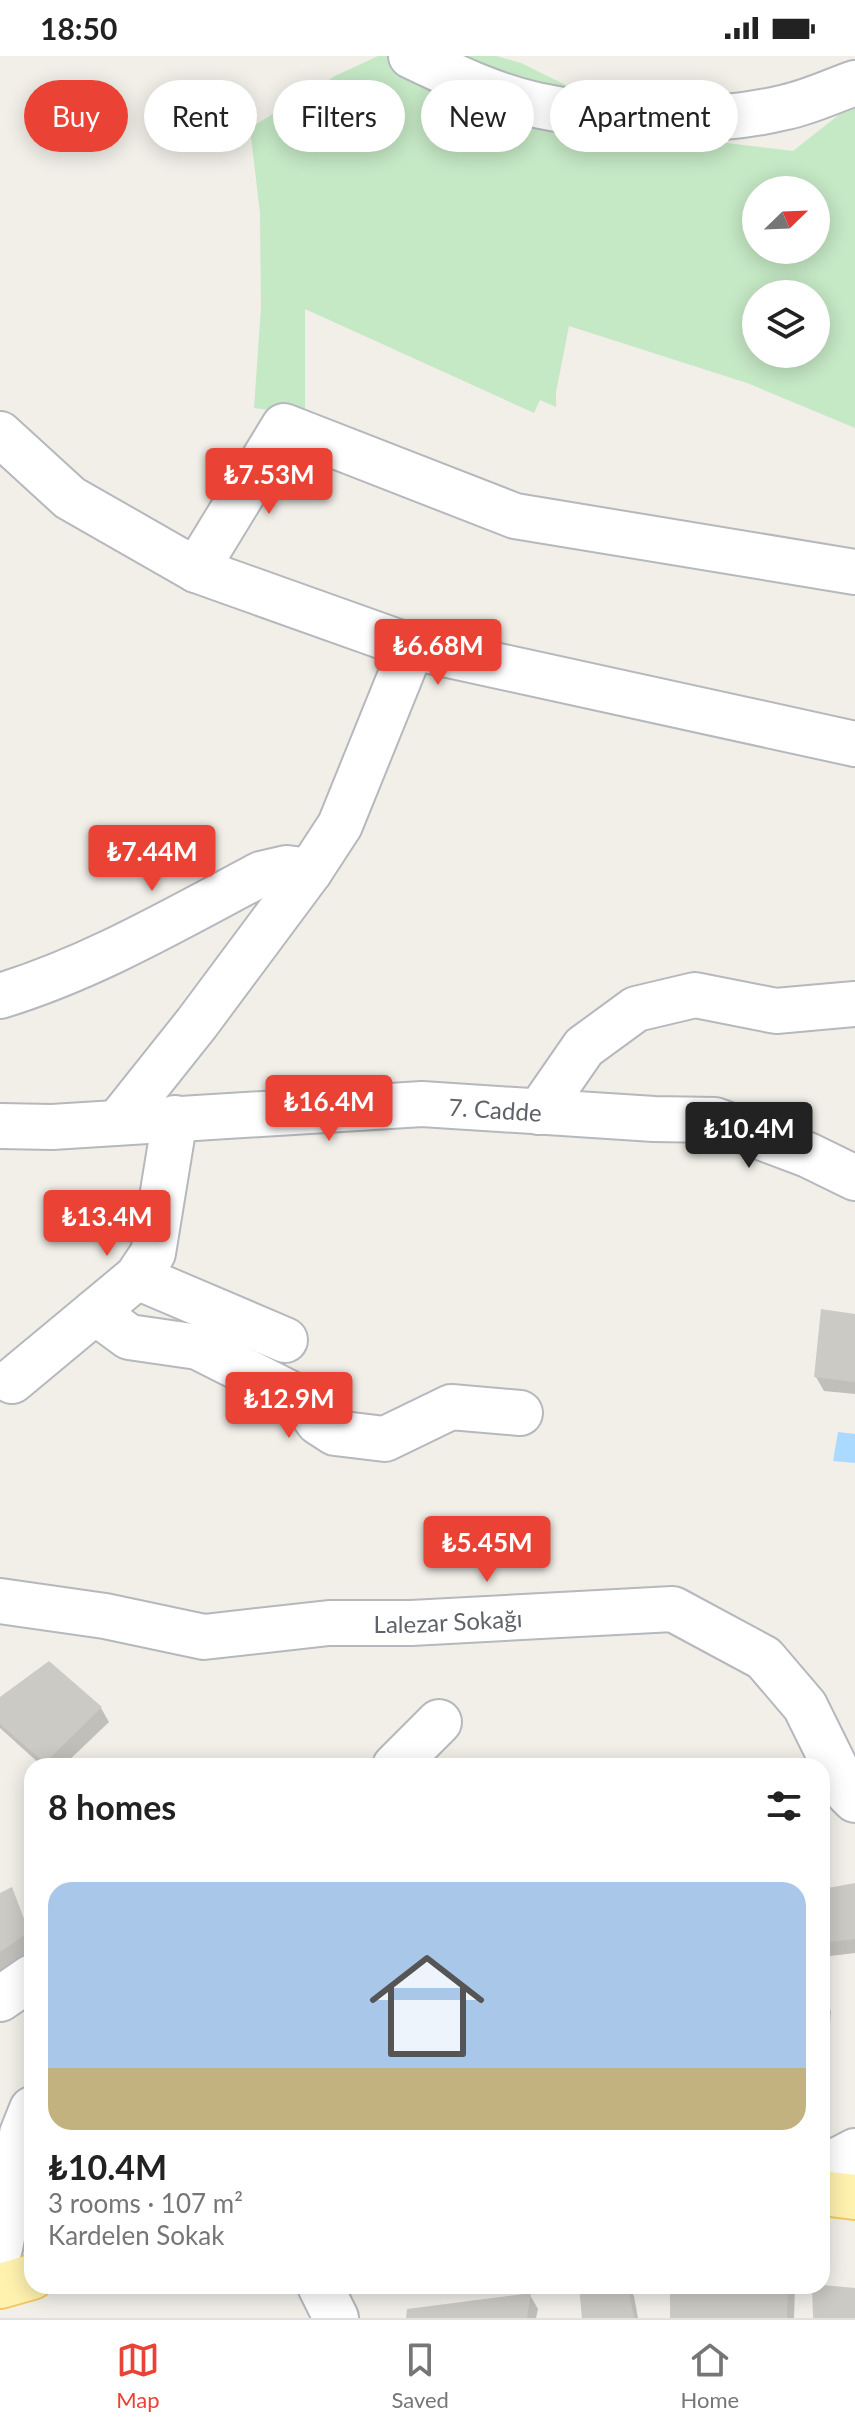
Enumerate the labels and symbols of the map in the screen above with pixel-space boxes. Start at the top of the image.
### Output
north arrow [742,176,830,264]
pin: ₺7.53M [204,448,334,516]
pin: ₺6.68M [373,619,503,687]
pin: ₺7.44M [87,825,217,893]
pin: ₺16.4M [264,1075,394,1143]
street label: 7. Cadde [448,1091,543,1126]
pin: ₺10.4M [684,1102,814,1170]
pin: ₺13.4M [42,1190,172,1258]
pin: ₺12.9M [224,1372,354,1440]
pin: ₺5.45M [422,1516,552,1584]
street label: Lalezar Sokağı [374,1603,523,1638]

